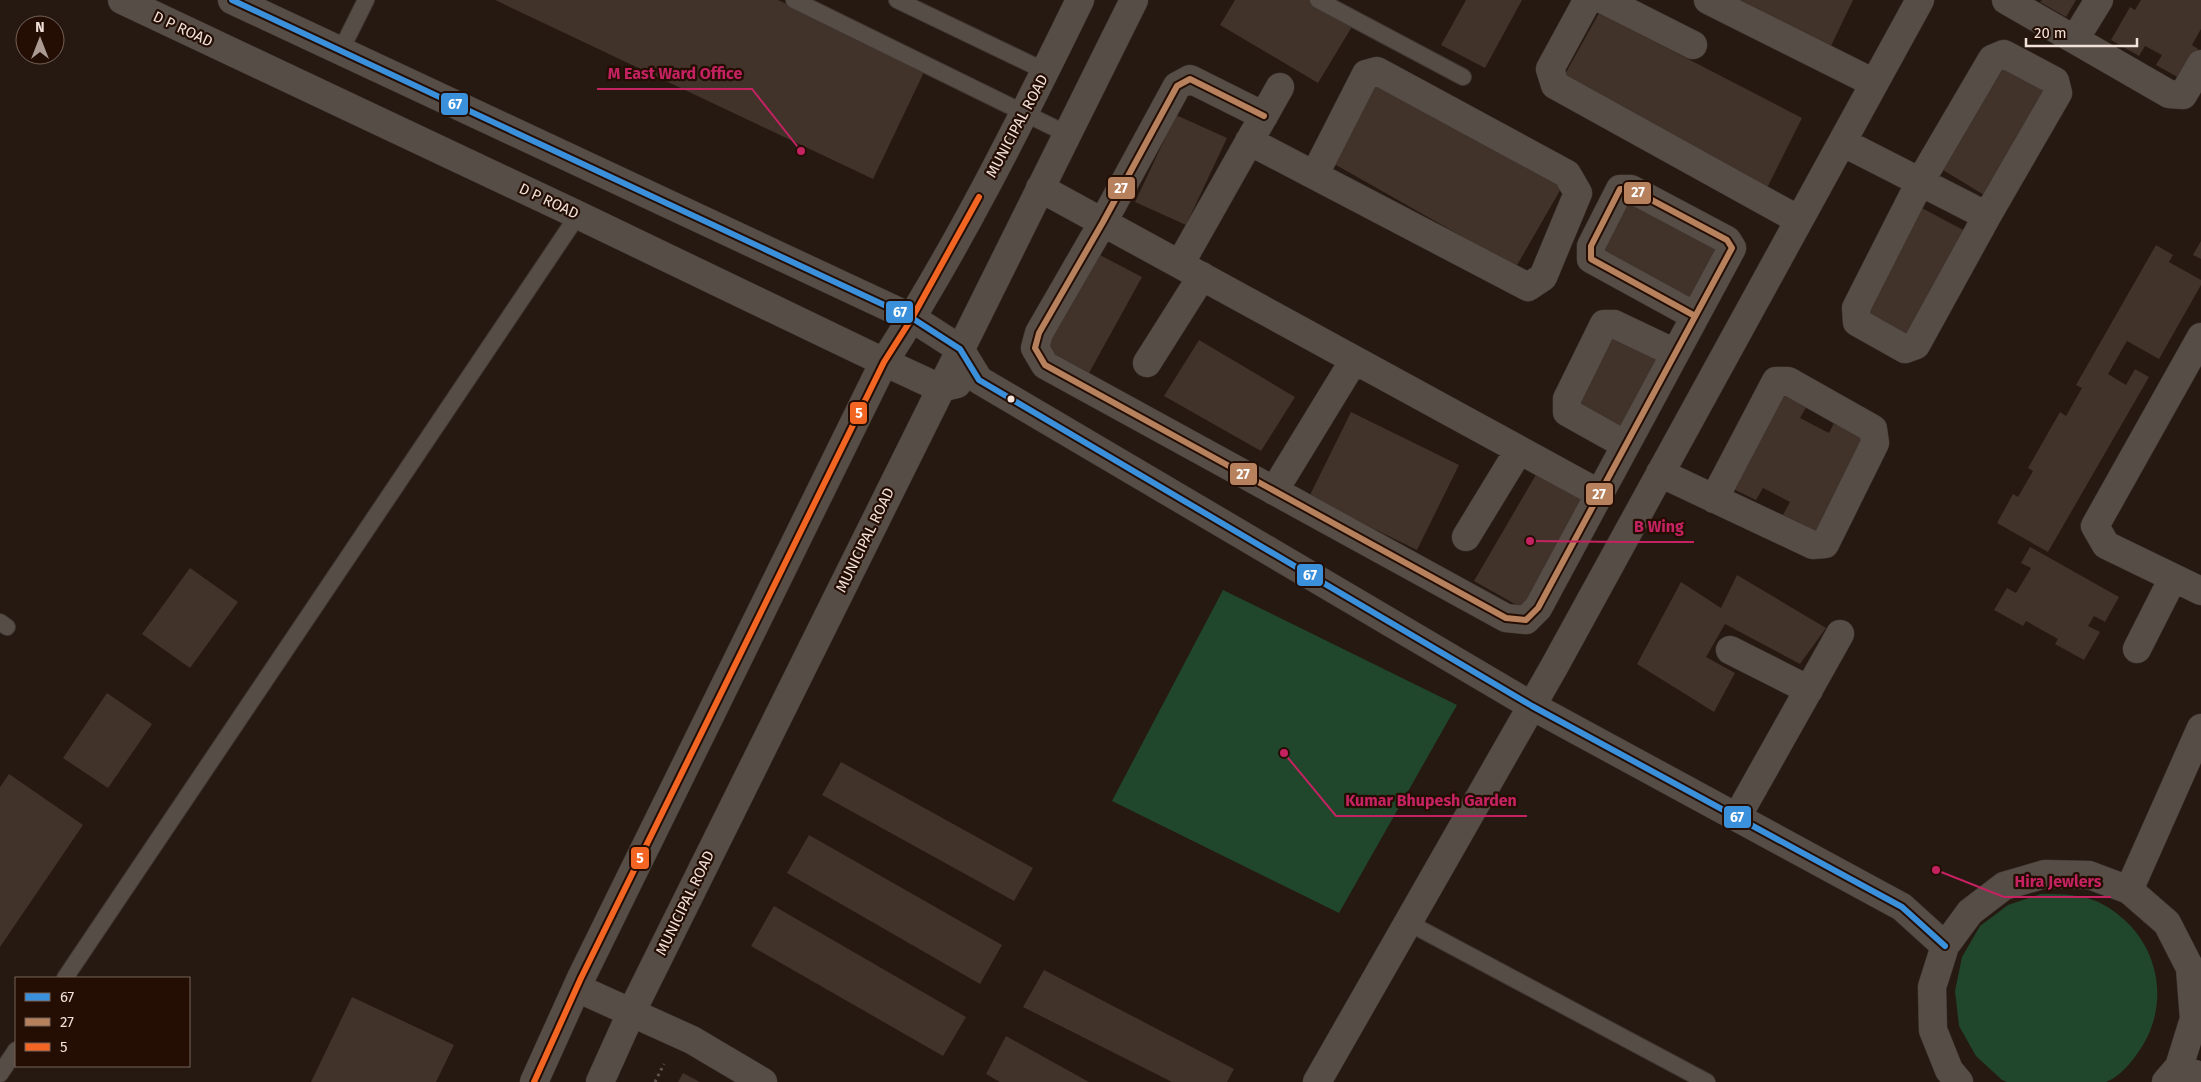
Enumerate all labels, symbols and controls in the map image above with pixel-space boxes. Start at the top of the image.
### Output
street label: D P ROAD [150,7,216,51]
north arrow [15,15,65,65]
scale bar [2026,15,2137,47]
text: N [35,19,45,36]
text: 20 m [2034,24,2067,42]
callout: M East Ward Office [597,58,752,89]
text: M East Ward Office [608,64,742,83]
street label: MUNICIPAL ROAD [982,71,1052,181]
line badge: 67 [440,92,469,116]
text: 67 [448,96,462,113]
line badge: 27 [1107,176,1136,200]
street label: D P ROAD [516,179,582,223]
text: 27 [1114,180,1128,197]
line badge: 27 [1623,181,1652,205]
text: 27 [1631,184,1645,201]
line badge: 67 [885,300,914,324]
text: 67 [893,304,907,321]
unlabelled marker [1006,394,1016,404]
line badge: 5 [849,401,868,425]
text: 5 [855,405,863,422]
line badge: 27 [1229,462,1258,486]
text: 27 [1236,466,1250,483]
line badge: 27 [1585,482,1614,506]
street label: MUNICIPAL ROAD [832,485,898,595]
text: 27 [1592,486,1606,503]
callout: B Wing [1624,511,1694,542]
text: B Wing [1634,517,1684,536]
line badge: 67 [1296,563,1324,587]
text: 67 [1303,567,1317,584]
callout: Kumar Bhupesh Garden [1336,785,1527,816]
text: Kumar Bhupesh Garden [1345,791,1517,810]
line badge: 67 [1723,805,1752,829]
text: 67 [1730,809,1744,826]
line badge: 5 [630,846,650,870]
street label: MUNICIPAL ROAD [652,848,718,958]
text: 5 [636,850,644,867]
callout: Hira Jewlers [2004,866,2111,897]
text: Hira Jewlers [2015,872,2102,891]
legend [15,977,190,1067]
text: 67 [60,988,75,1006]
text: 27 [60,1013,74,1031]
text: 5 [60,1038,68,1056]

